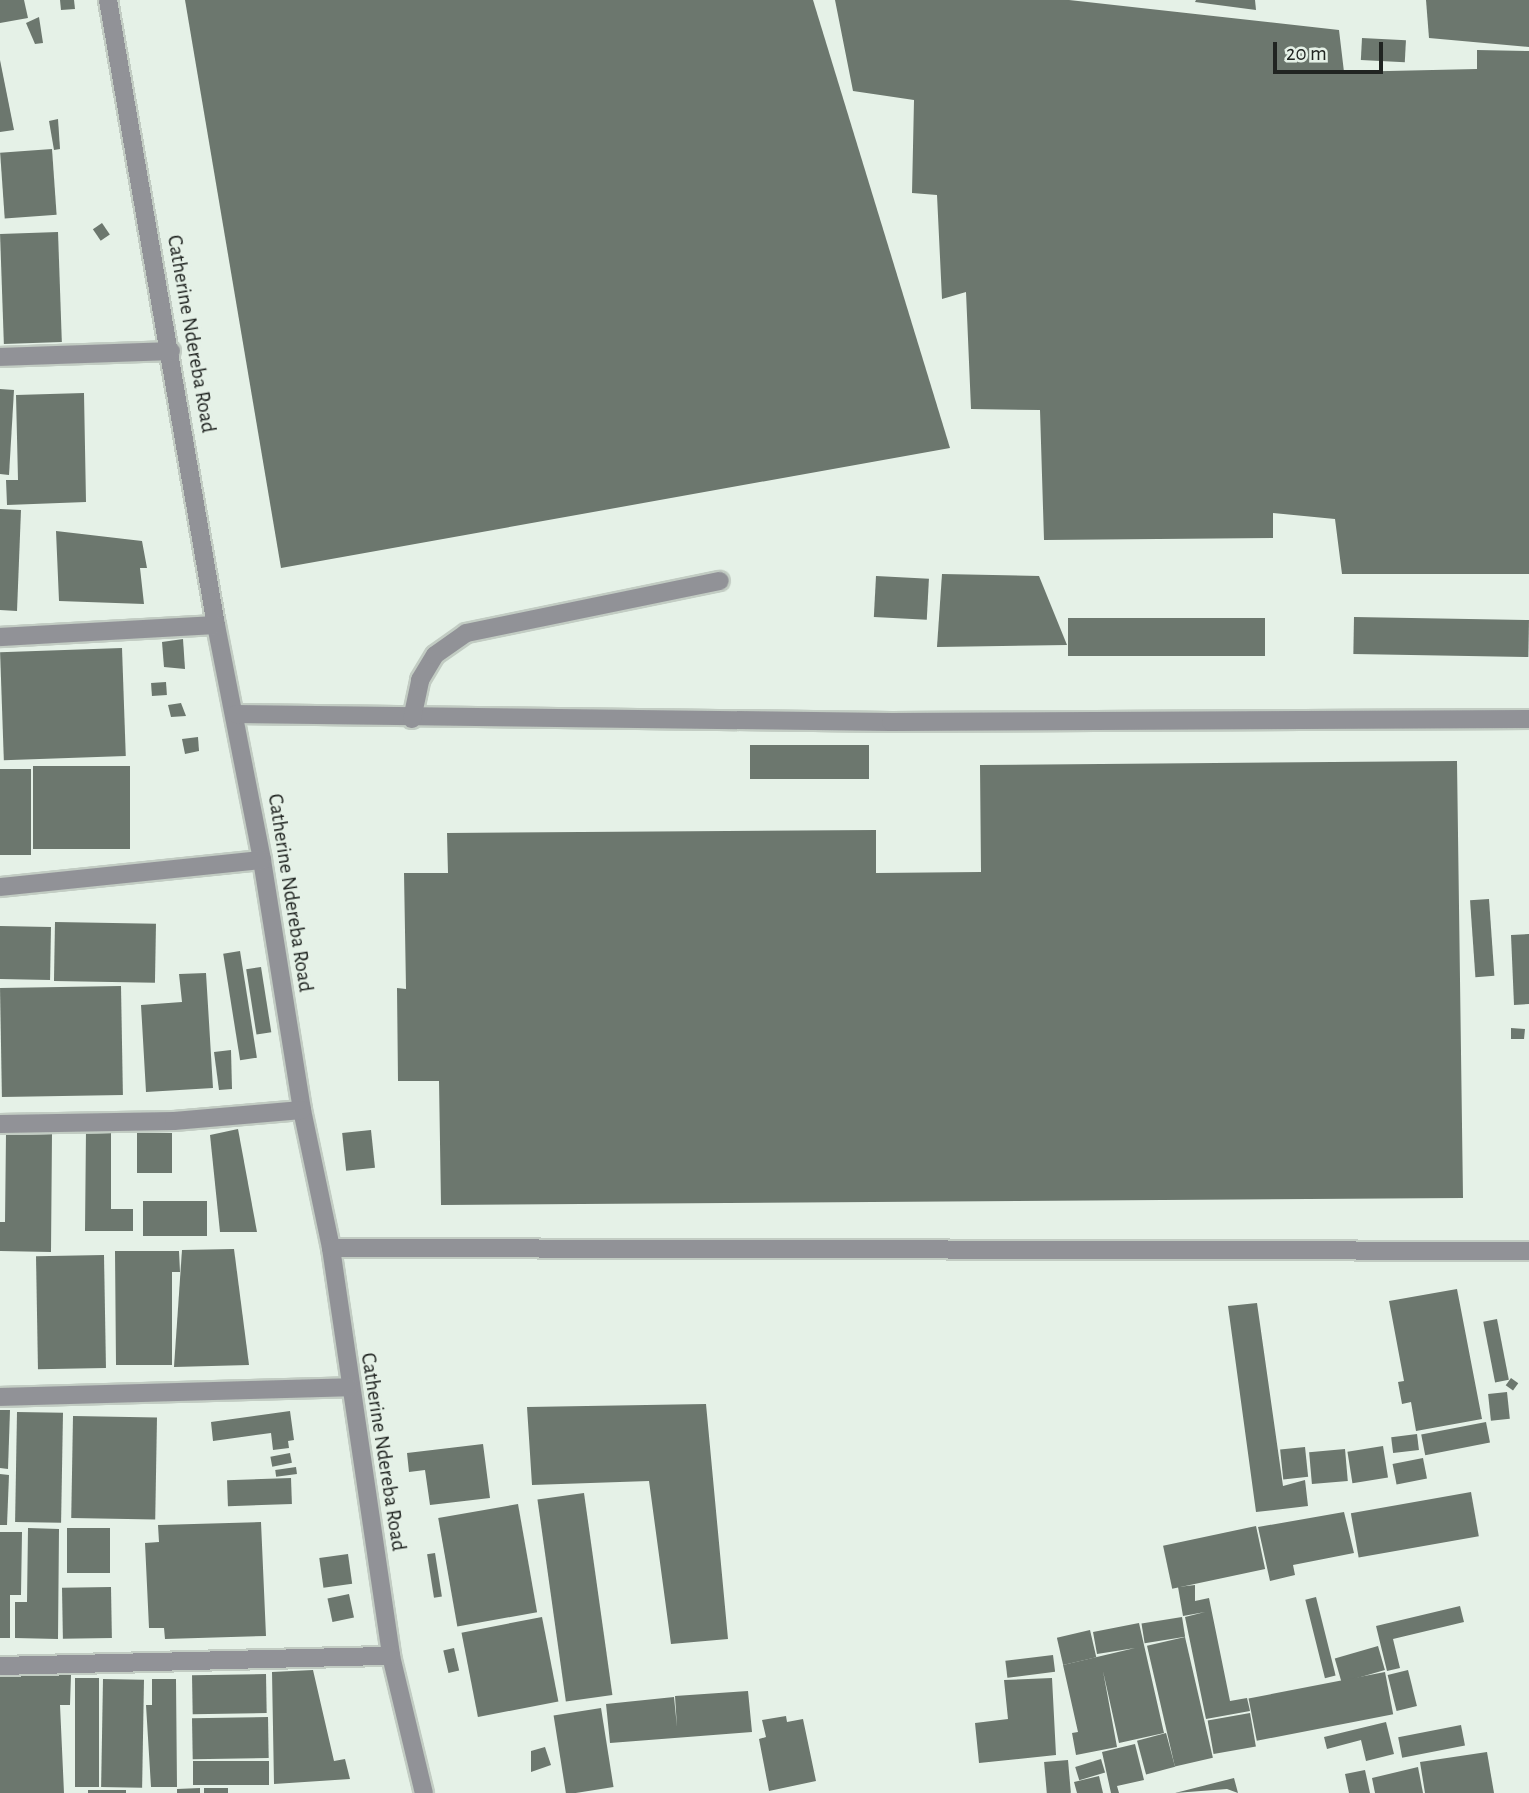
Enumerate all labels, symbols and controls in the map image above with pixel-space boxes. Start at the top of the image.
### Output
scale bar [1277,28,1387,72]
text: 20 m [1286,43,1327,64]
street label: Catherine Ndereba Road [161,233,221,435]
street label: Catherine Ndereba Road [262,792,318,994]
street label: Catherine Ndereba Road [355,1351,411,1553]

